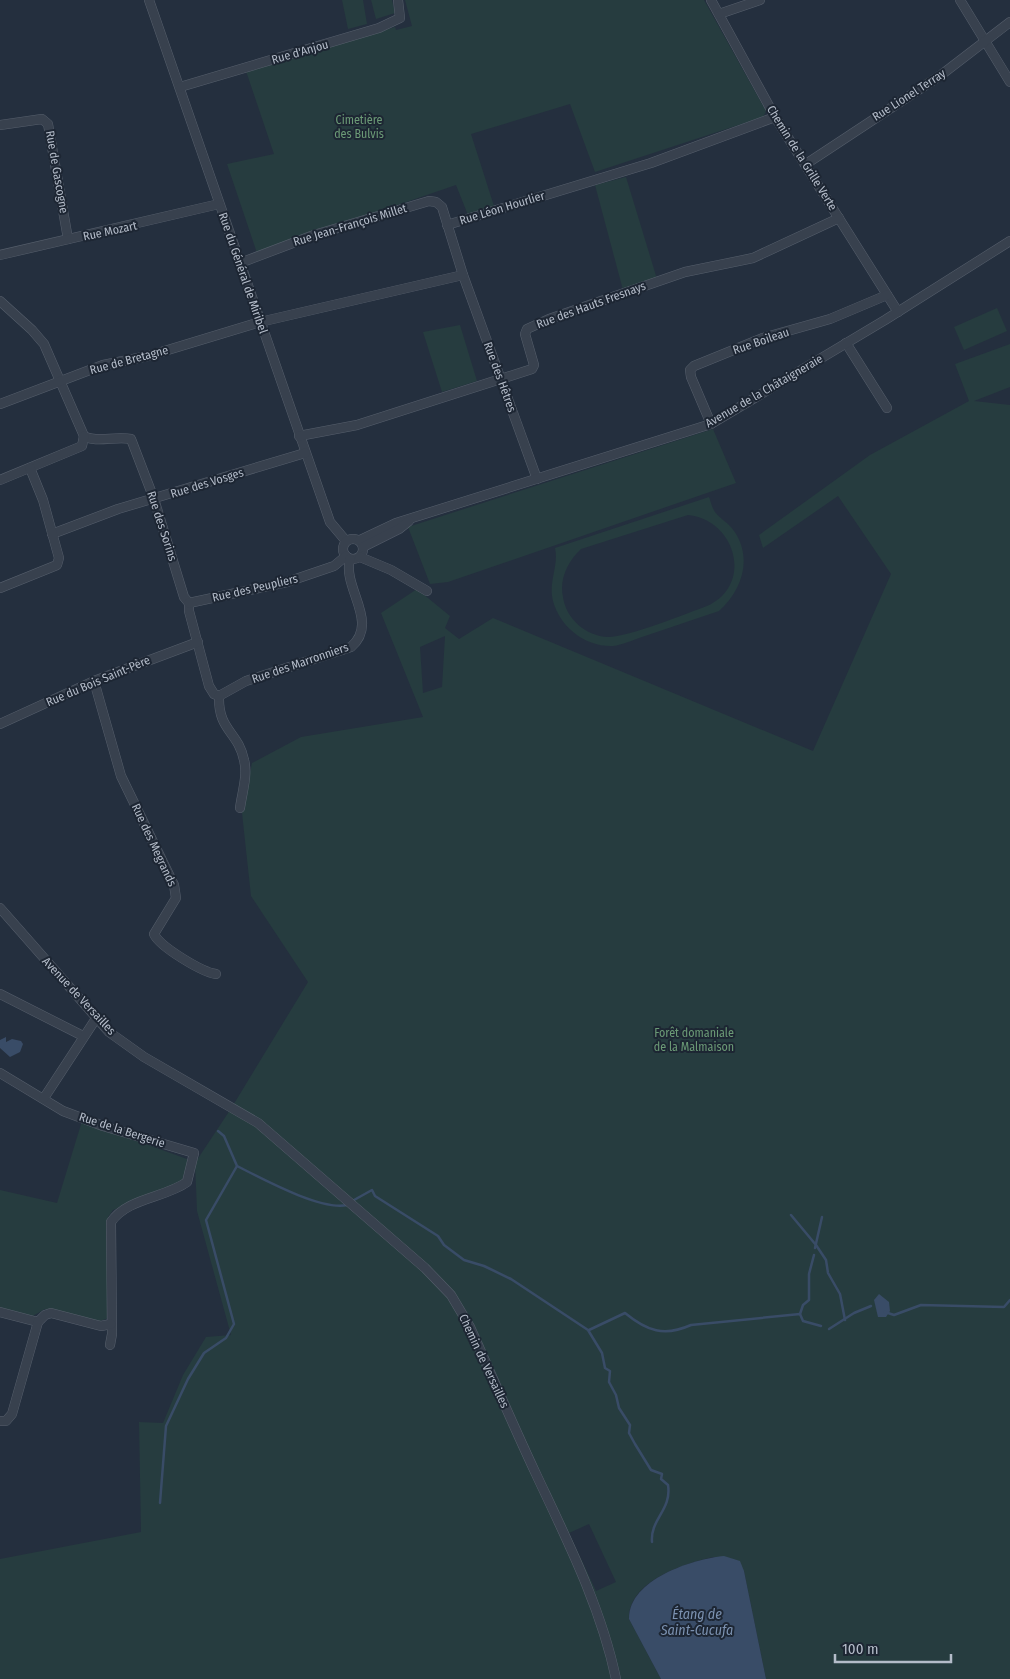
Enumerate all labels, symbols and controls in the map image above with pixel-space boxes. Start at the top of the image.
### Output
street label: Rue d'Anjou [270,37,330,67]
street label: Rue Lionel Terray [870,66,949,124]
street label: Chemin de la Grille Verte [764,103,840,213]
park label: Cimetière des Bulvis [334,113,384,141]
street label: Rue de Gascogne [43,130,71,214]
street label: Rue Léon Hourlier [458,188,547,228]
street label: Rue Jean-François Millet [292,201,409,249]
street label: Rue du Général de Miribel [216,211,270,335]
street label: Rue Mozart [82,218,138,244]
street label: Rue des Hauts Fresnays [534,279,648,331]
street label: Rue Boileau [731,325,791,357]
street label: Rue des Hêtres [481,340,519,414]
street label: Rue de Bretagne [88,343,170,377]
street label: Avenue de la Châtaigneraie [703,352,825,430]
street label: Rue des Vosges [169,465,245,501]
street label: Rue des Sorins [144,489,180,563]
street label: Rue des Peupliers [211,571,299,605]
street label: Rue des Marronniers [250,640,350,686]
street label: Rue du Bois Saint-Père [44,653,152,709]
street label: Rue des Megrands [129,801,179,889]
street label: Avenue de Versailles [39,954,119,1038]
park label: Forêt domaniale de la Malmaison [654,1026,734,1054]
street label: Rue de la Bergerie [77,1109,167,1151]
street label: Chemin de Versailles [456,1312,512,1410]
water label: Étang de Saint-Cucufa [660,1605,733,1639]
scale bar [835,1632,951,1664]
text: 100 m [842,1640,879,1658]

